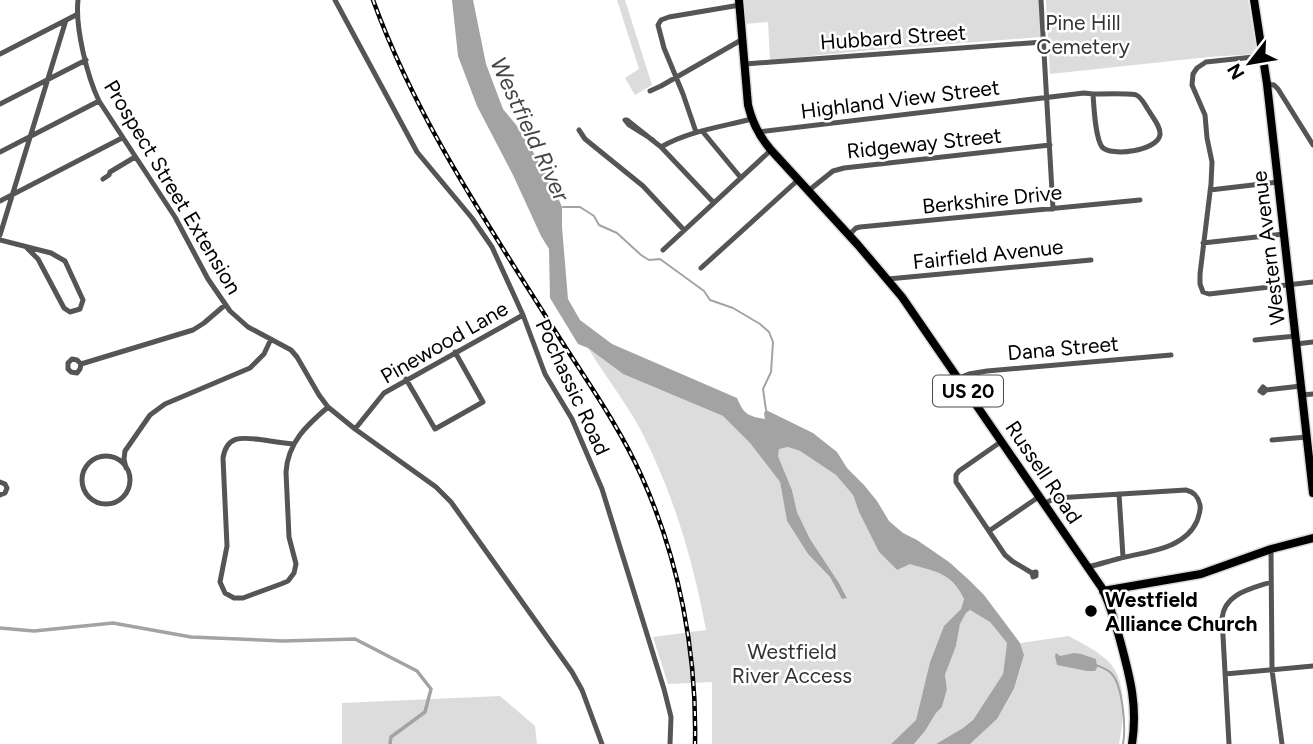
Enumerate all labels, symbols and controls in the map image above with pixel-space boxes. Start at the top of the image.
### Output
park label: Pine Hill Cemetery [1036,10,1130,59]
street label: Hubbard Street [819,19,967,55]
north arrow [1215,28,1285,98]
water label: Westfield River [484,52,576,207]
text: N [1222,59,1249,84]
street label: Highland View Street [799,74,1001,124]
street label: Prospect Street Extension [99,75,247,299]
street label: Ridgeway Street [845,122,1003,164]
street label: Western Avenue [1246,170,1290,326]
street label: Berkshire Drive [921,179,1063,219]
street label: Fairfield Avenue [912,234,1064,274]
street label: Pinewood Lane [376,295,512,389]
street label: Pochassic Road [531,315,615,459]
street label: Dana Street [1006,331,1120,365]
road number: US 20 [933,376,1003,406]
street label: Russell Road [1000,416,1088,528]
place label: Westfield Alliance Church [1105,587,1258,636]
marker: Westfield Alliance Church [1083,603,1099,619]
park label: Westfield River Access [732,639,852,688]

